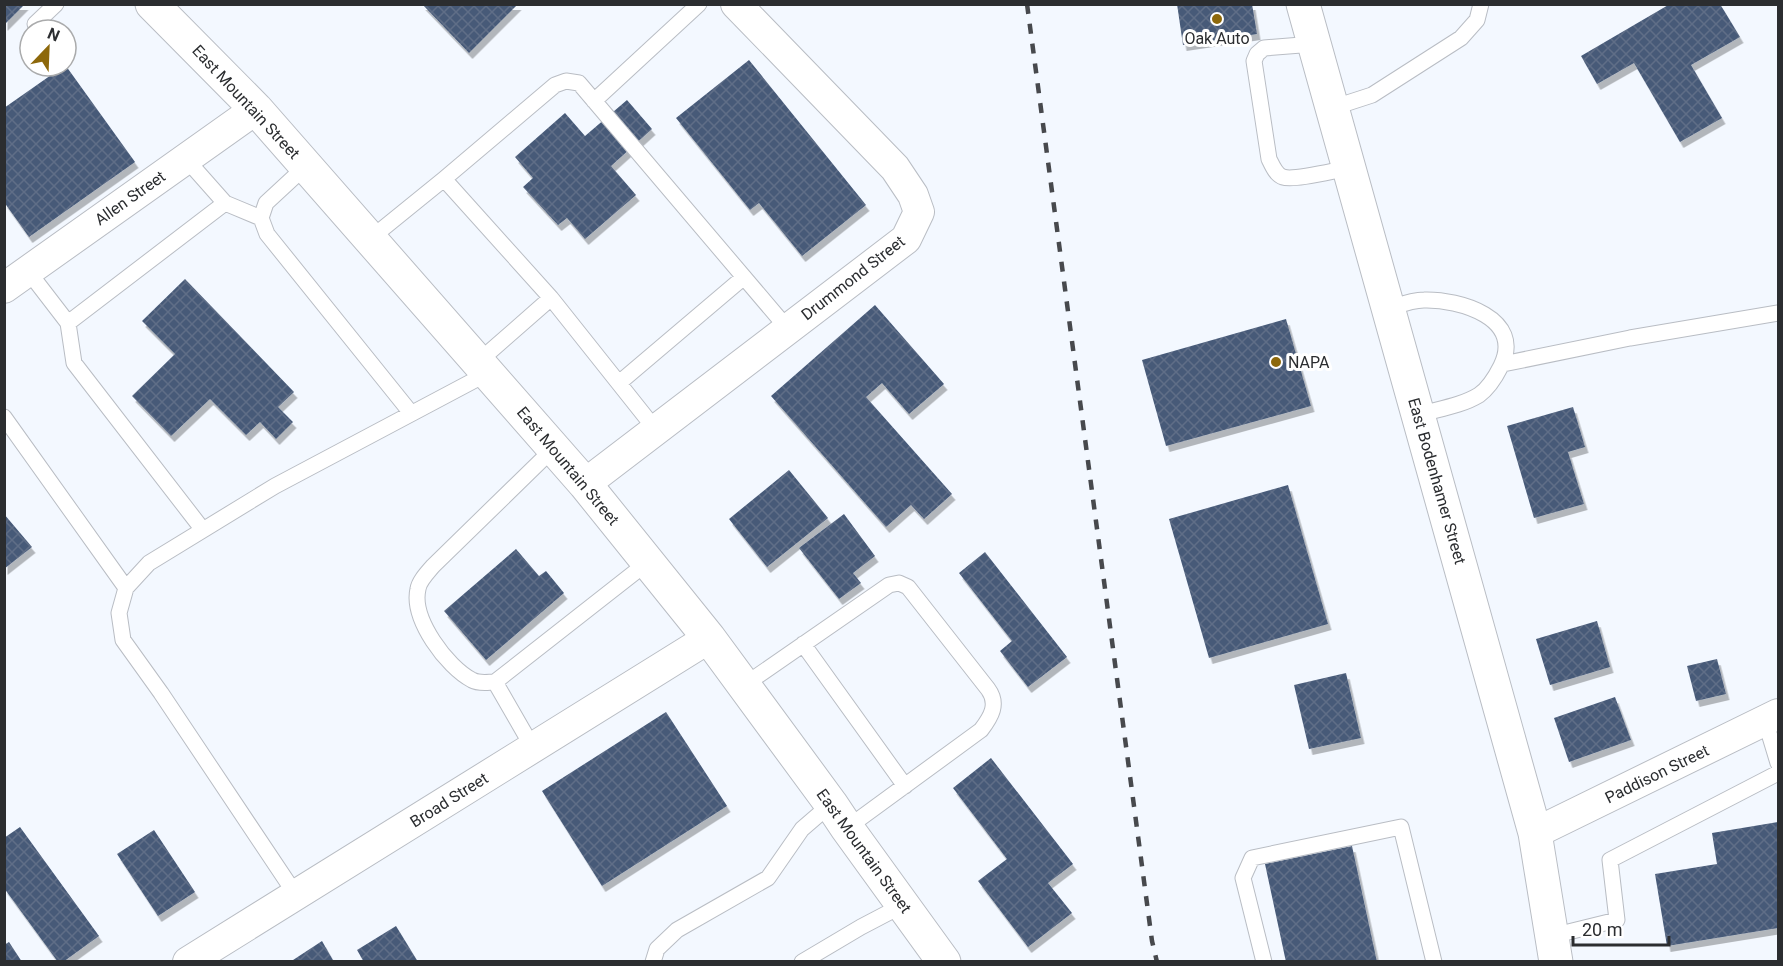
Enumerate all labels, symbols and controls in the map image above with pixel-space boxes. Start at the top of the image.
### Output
marker: Oak Auto [1210,12,1224,26]
north arrow [18,18,78,78]
text: N [45,24,63,46]
place label: Oak Auto [1184,29,1250,48]
street label: East Mountain Street [188,41,304,163]
street label: Allen Street [91,167,169,229]
street label: Drummond Street [798,232,908,324]
place label: NAPA [1288,353,1330,372]
marker: NAPA [1269,355,1283,369]
street label: East Bodenhamer Street [1404,396,1470,566]
street label: East Mountain Street [513,403,623,529]
street label: Paddison Street [1602,741,1712,807]
street label: Broad Street [407,769,491,831]
street label: East Mountain Street [813,785,915,917]
scale bar [1573,909,1669,947]
text: 20 m [1582,919,1622,940]

